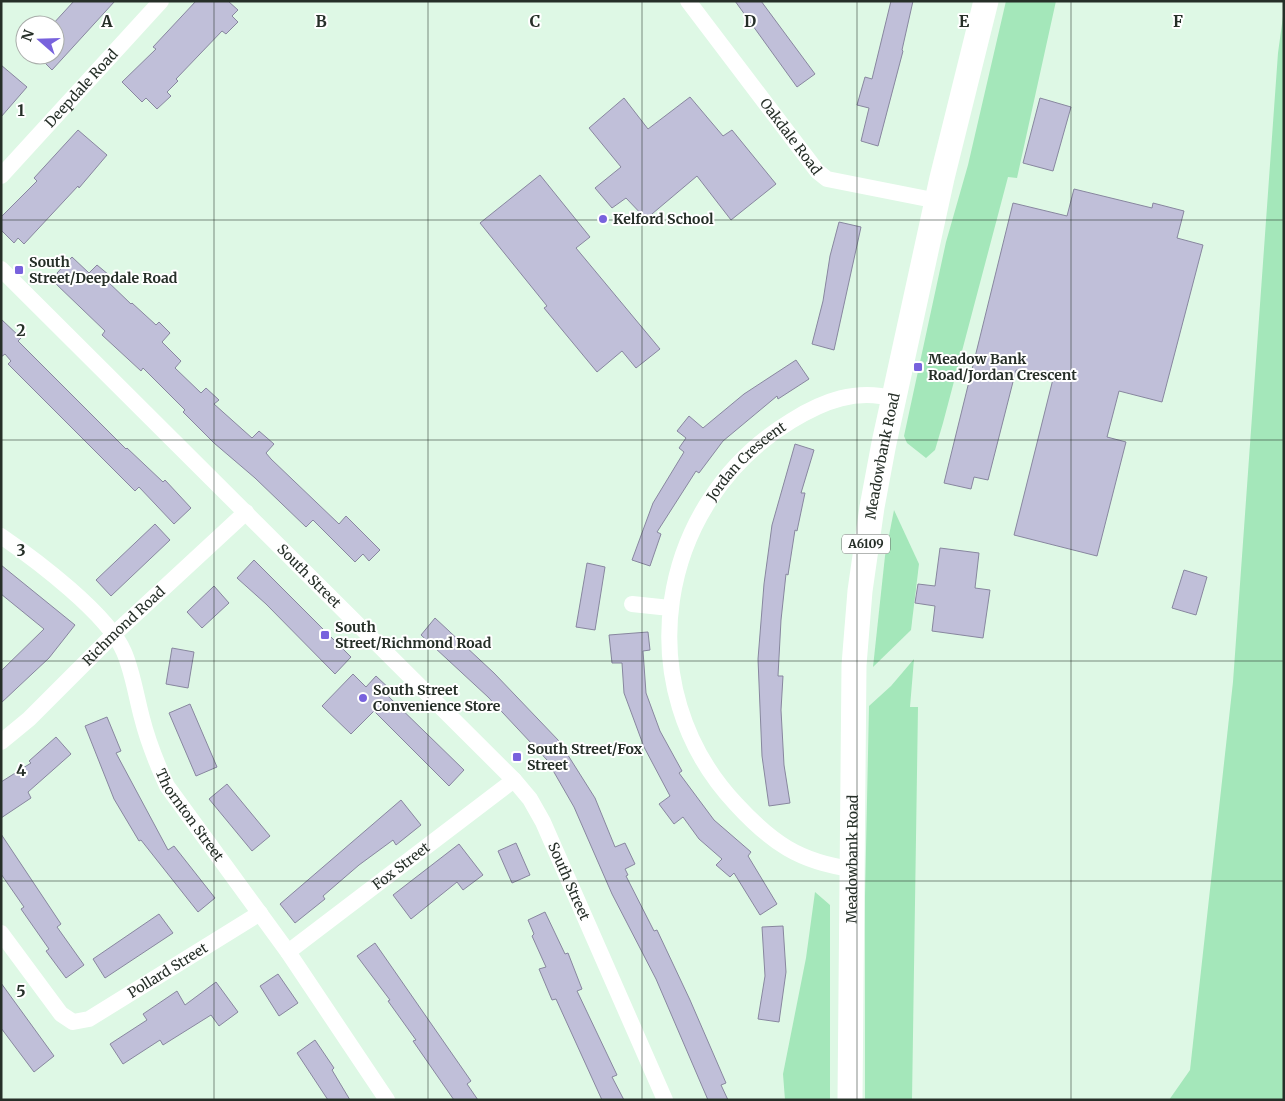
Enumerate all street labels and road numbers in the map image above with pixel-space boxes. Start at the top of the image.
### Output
street label: Deepdale Road [41,45,122,131]
street label: Oakdale Road [756,95,826,179]
street label: Meadowbank Road [861,391,904,521]
street label: Jordan Crescent [702,417,790,505]
road number: A6109 [842,534,890,554]
street label: South Street [273,540,345,612]
street label: Richmond Road [79,582,169,669]
street label: Thornton Street [151,766,228,865]
street label: Meadowbank Road [843,794,862,923]
street label: Fox Street [369,838,434,894]
street label: South Street [544,839,594,923]
street label: Pollard Street [124,938,211,1002]

